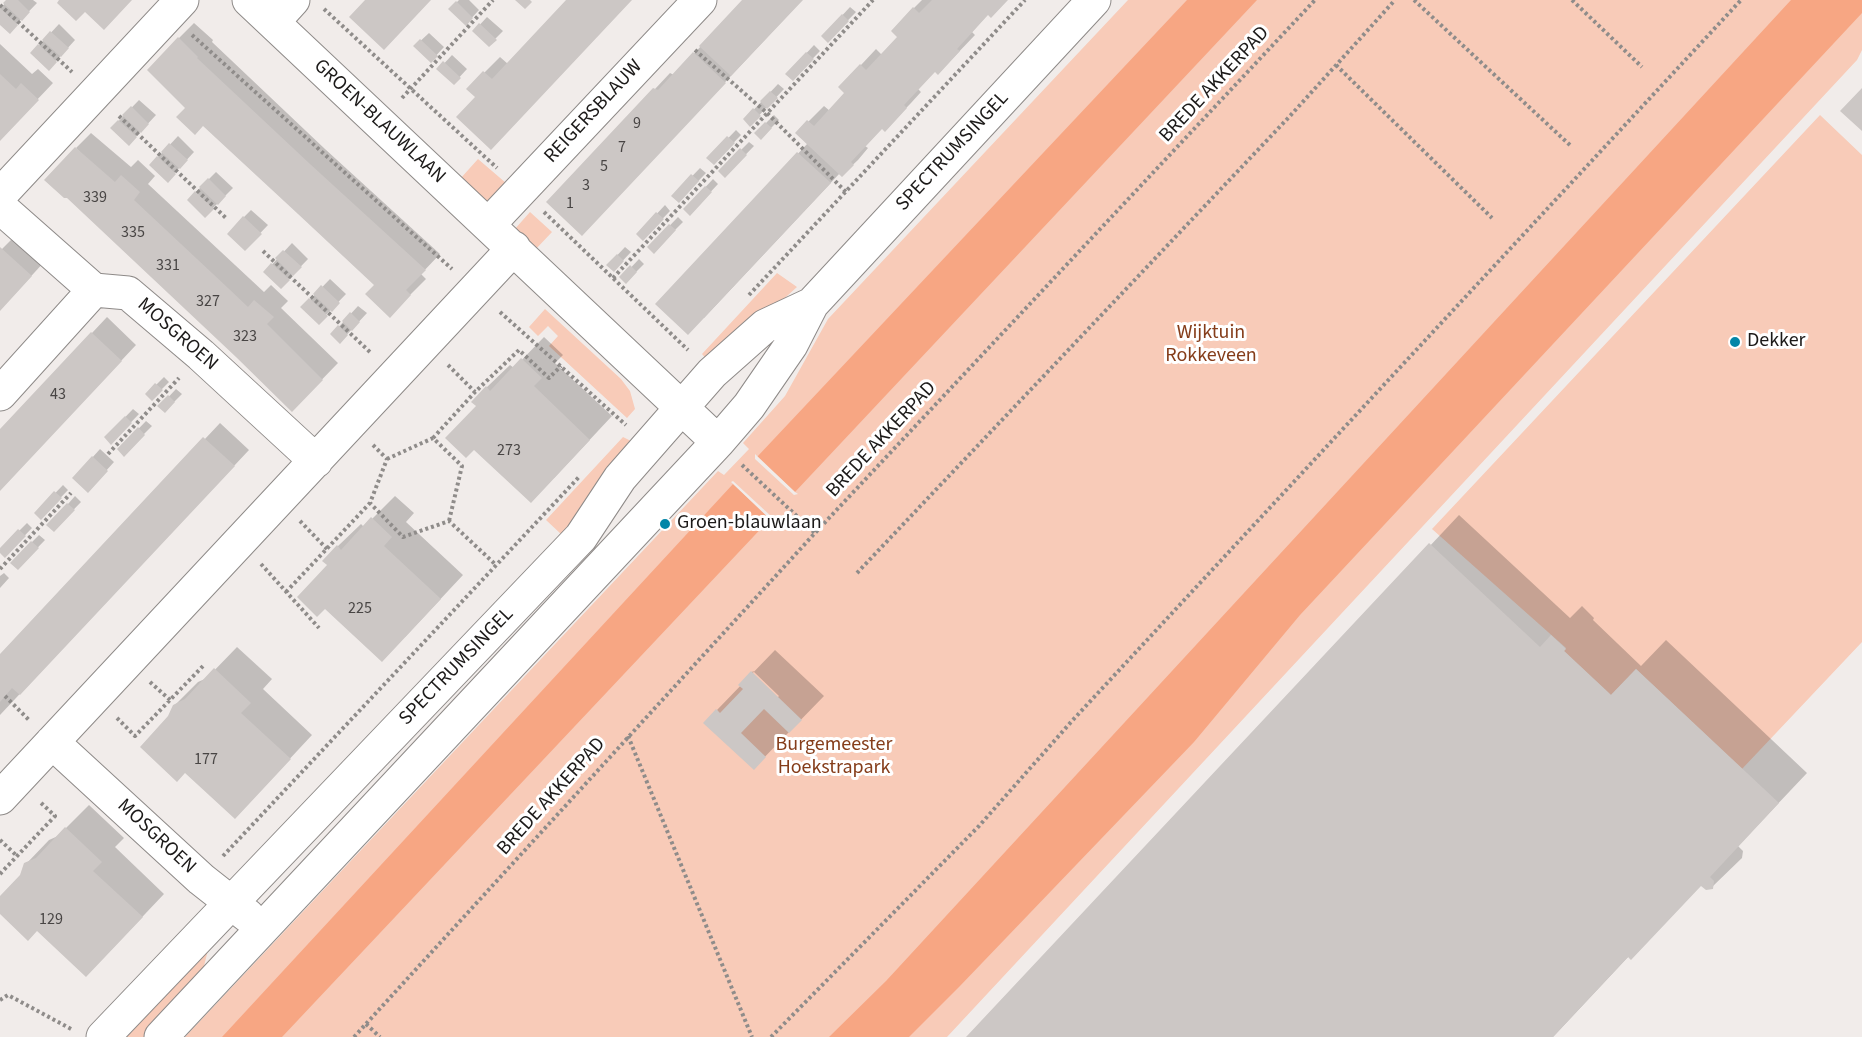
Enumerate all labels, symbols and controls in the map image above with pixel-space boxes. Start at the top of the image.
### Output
street label: BREDE AKKERPAD [1155,22,1275,148]
street label: GROEN-BLAUWLAAN [308,55,450,189]
street label: REIGERSBLAUW [540,55,648,169]
street label: SPECTRUMSINGEL [891,87,1015,217]
house number: 9 [633,114,641,134]
house number: 7 [618,138,626,158]
house number: 5 [600,157,608,177]
house number: 3 [582,176,590,196]
house number: 339 [83,188,107,208]
house number: 1 [566,194,574,214]
house number: 335 [121,223,145,243]
house number: 331 [156,256,180,276]
house number: 327 [196,292,220,312]
street label: MOSGROEN [132,293,222,377]
park label: Wijktuin Rokkeveen [1165,322,1257,369]
house number: 323 [233,327,257,347]
place label: Dekker [1747,330,1806,354]
marker: Dekker [1728,335,1742,349]
street label: BREDE AKKERPAD [822,377,942,503]
house number: 43 [50,385,66,405]
house number: 273 [497,441,521,461]
place label: Groen-blauwlaan [677,512,822,536]
marker: Groen-blauwlaan [658,517,672,531]
house number: 225 [348,599,372,619]
street label: SPECTRUMSINGEL [395,603,519,731]
street label: BREDE AKKERPAD [493,733,611,861]
park label: Burgemeester Hoekstrapark [776,734,892,781]
house number: 177 [194,750,218,770]
street label: MOSGROEN [112,794,200,880]
house number: 129 [39,910,63,930]

